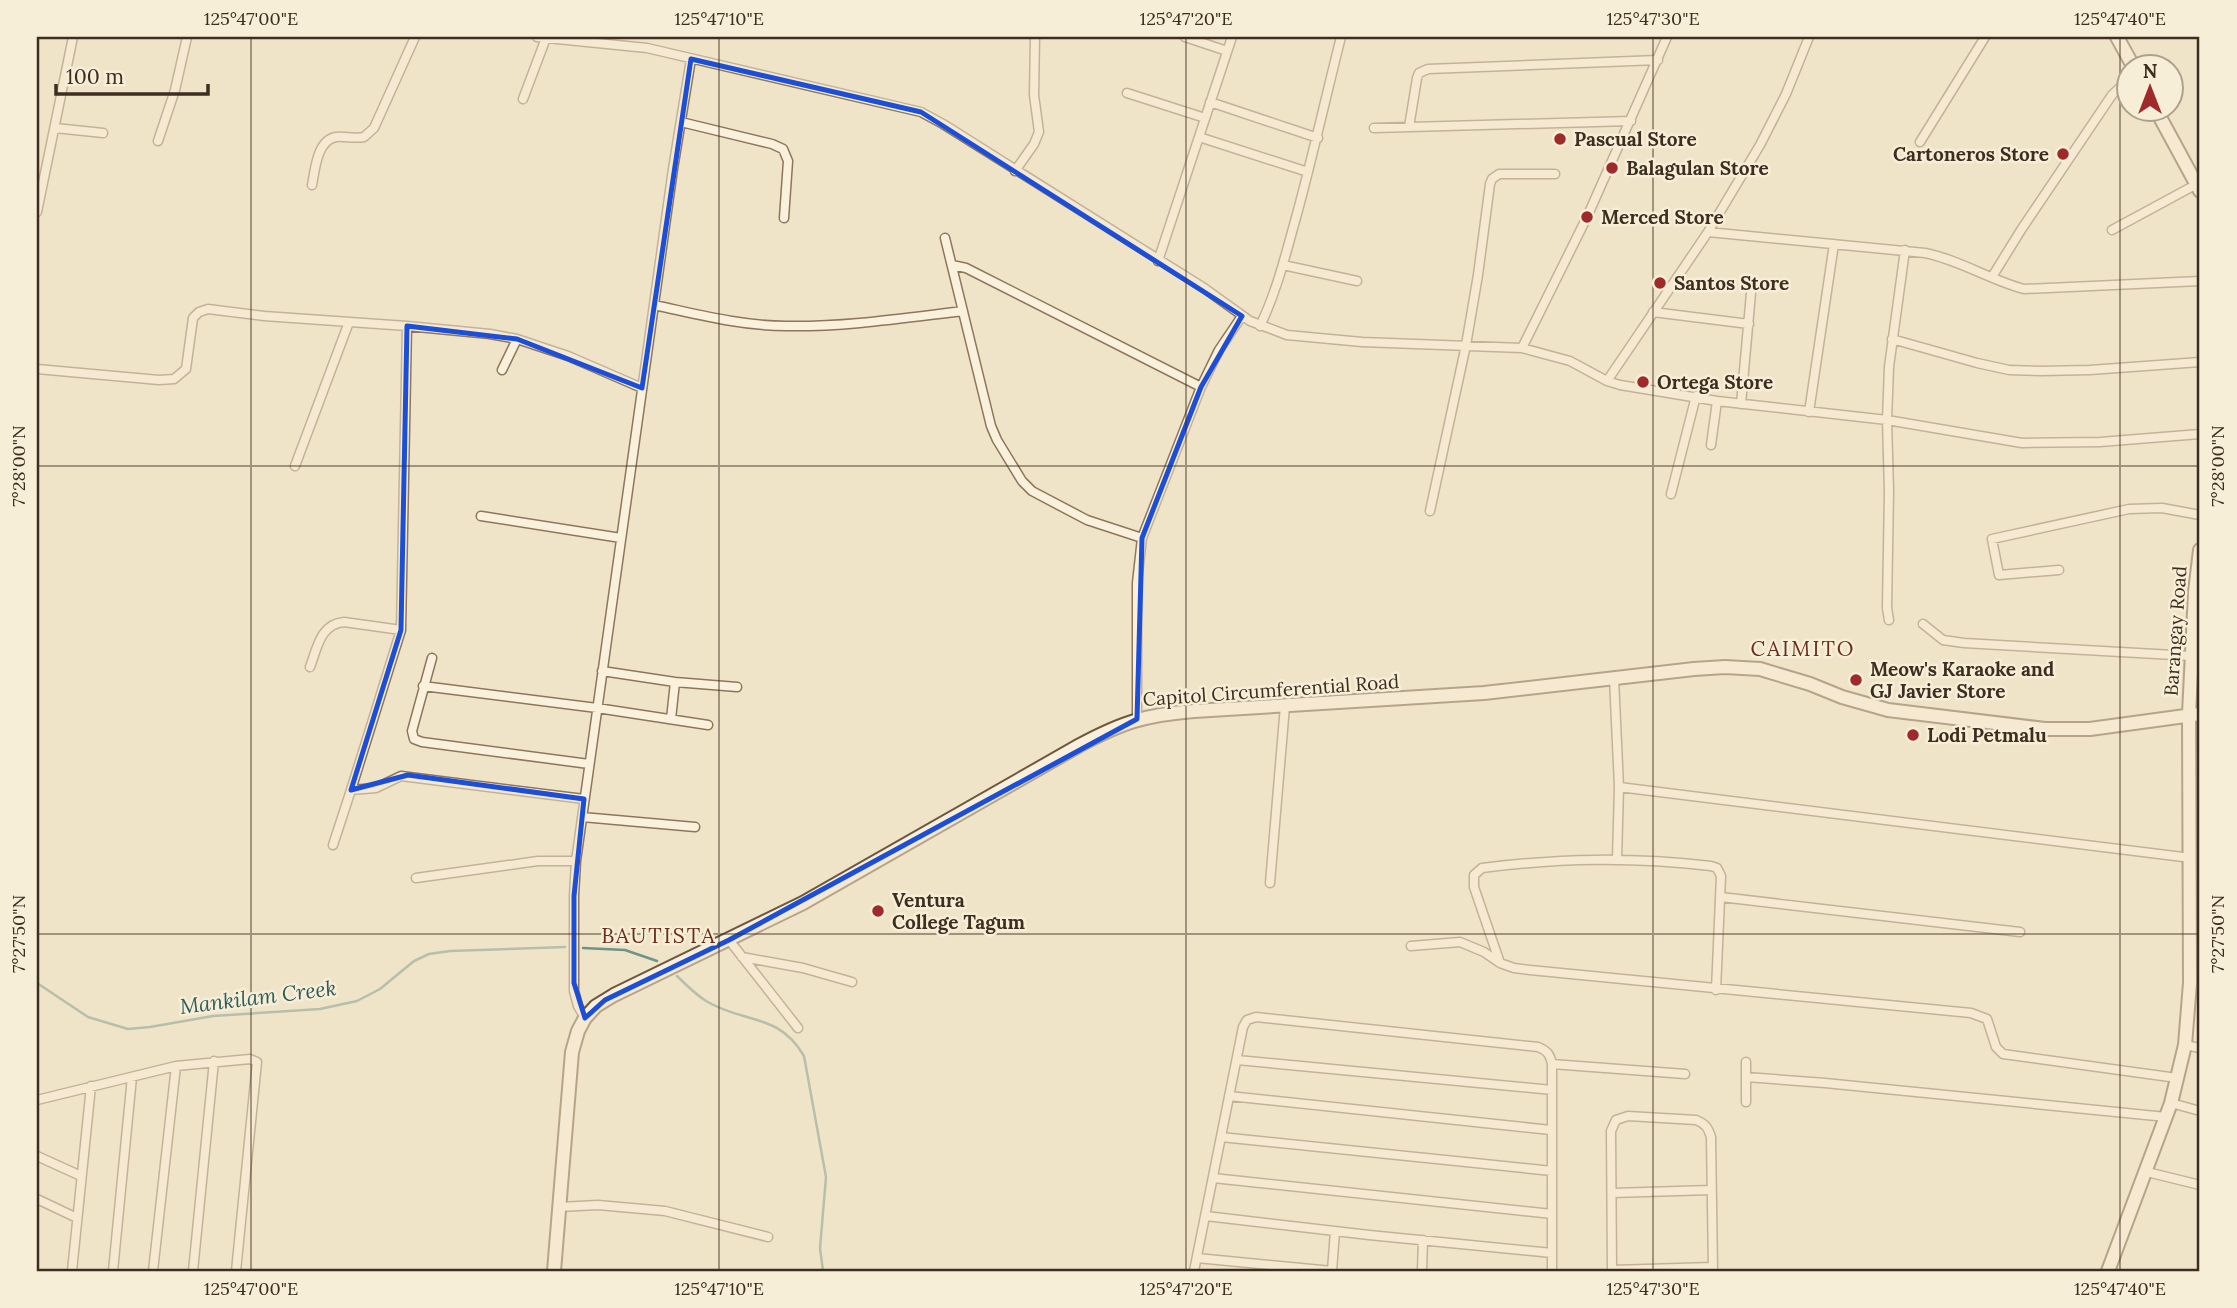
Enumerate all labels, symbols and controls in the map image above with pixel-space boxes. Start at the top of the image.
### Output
text: 125°47'00"E [204,7,298,30]
text: 125°47'10"E [674,7,764,30]
text: 125°47'20"E [1140,7,1232,30]
text: 125°47'30"E [1606,7,1700,30]
text: 125°47'40"E [2074,7,2166,30]
scale bar [56,52,208,96]
north arrow [2114,52,2184,122]
text: N [2143,59,2158,83]
text: 100 m [66,63,124,90]
place label: Pascual Store [1574,127,1697,151]
marker: Pascual Store [1552,131,1568,147]
place label: Cartoneros Store [1893,142,2049,166]
marker: Cartoneros Store [2055,146,2071,162]
place label: Balagulan Store [1626,156,1769,180]
marker: Balagulan Store [1604,160,1620,176]
place label: Merced Store [1601,205,1724,229]
marker: Merced Store [1579,209,1595,225]
place label: Santos Store [1674,271,1789,295]
marker: Santos Store [1652,275,1668,291]
place label: Ortega Store [1657,370,1773,394]
marker: Ortega Store [1635,374,1651,390]
text: 7°28'00"N [7,425,30,507]
text: 7°28'00"N [2206,425,2229,507]
street label: Barangay Road [2158,565,2192,697]
district label: CAIMITO [1750,635,1856,662]
place label: Meow's Karaoke and GJ Javier Store [1870,657,2054,703]
street label: Capitol Circumferential Road [1142,669,1400,711]
marker: Meow's Karaoke and GJ Javier Store [1848,672,1864,688]
place label: Lodi Petmalu [1927,723,2047,747]
marker: Lodi Petmalu [1905,727,1921,743]
place label: Ventura College Tagum [892,888,1026,934]
text: 7°27'50"N [7,895,30,973]
text: 7°27'50"N [2206,895,2229,973]
marker: Ventura College Tagum [870,903,886,919]
district label: BAUTISTA [601,922,717,949]
water label: Mankilam Creek [178,974,338,1020]
text: 125°47'00"E [204,1277,298,1300]
text: 125°47'10"E [674,1277,764,1300]
text: 125°47'20"E [1140,1277,1232,1300]
text: 125°47'30"E [1606,1277,1700,1300]
text: 125°47'40"E [2074,1277,2166,1300]

